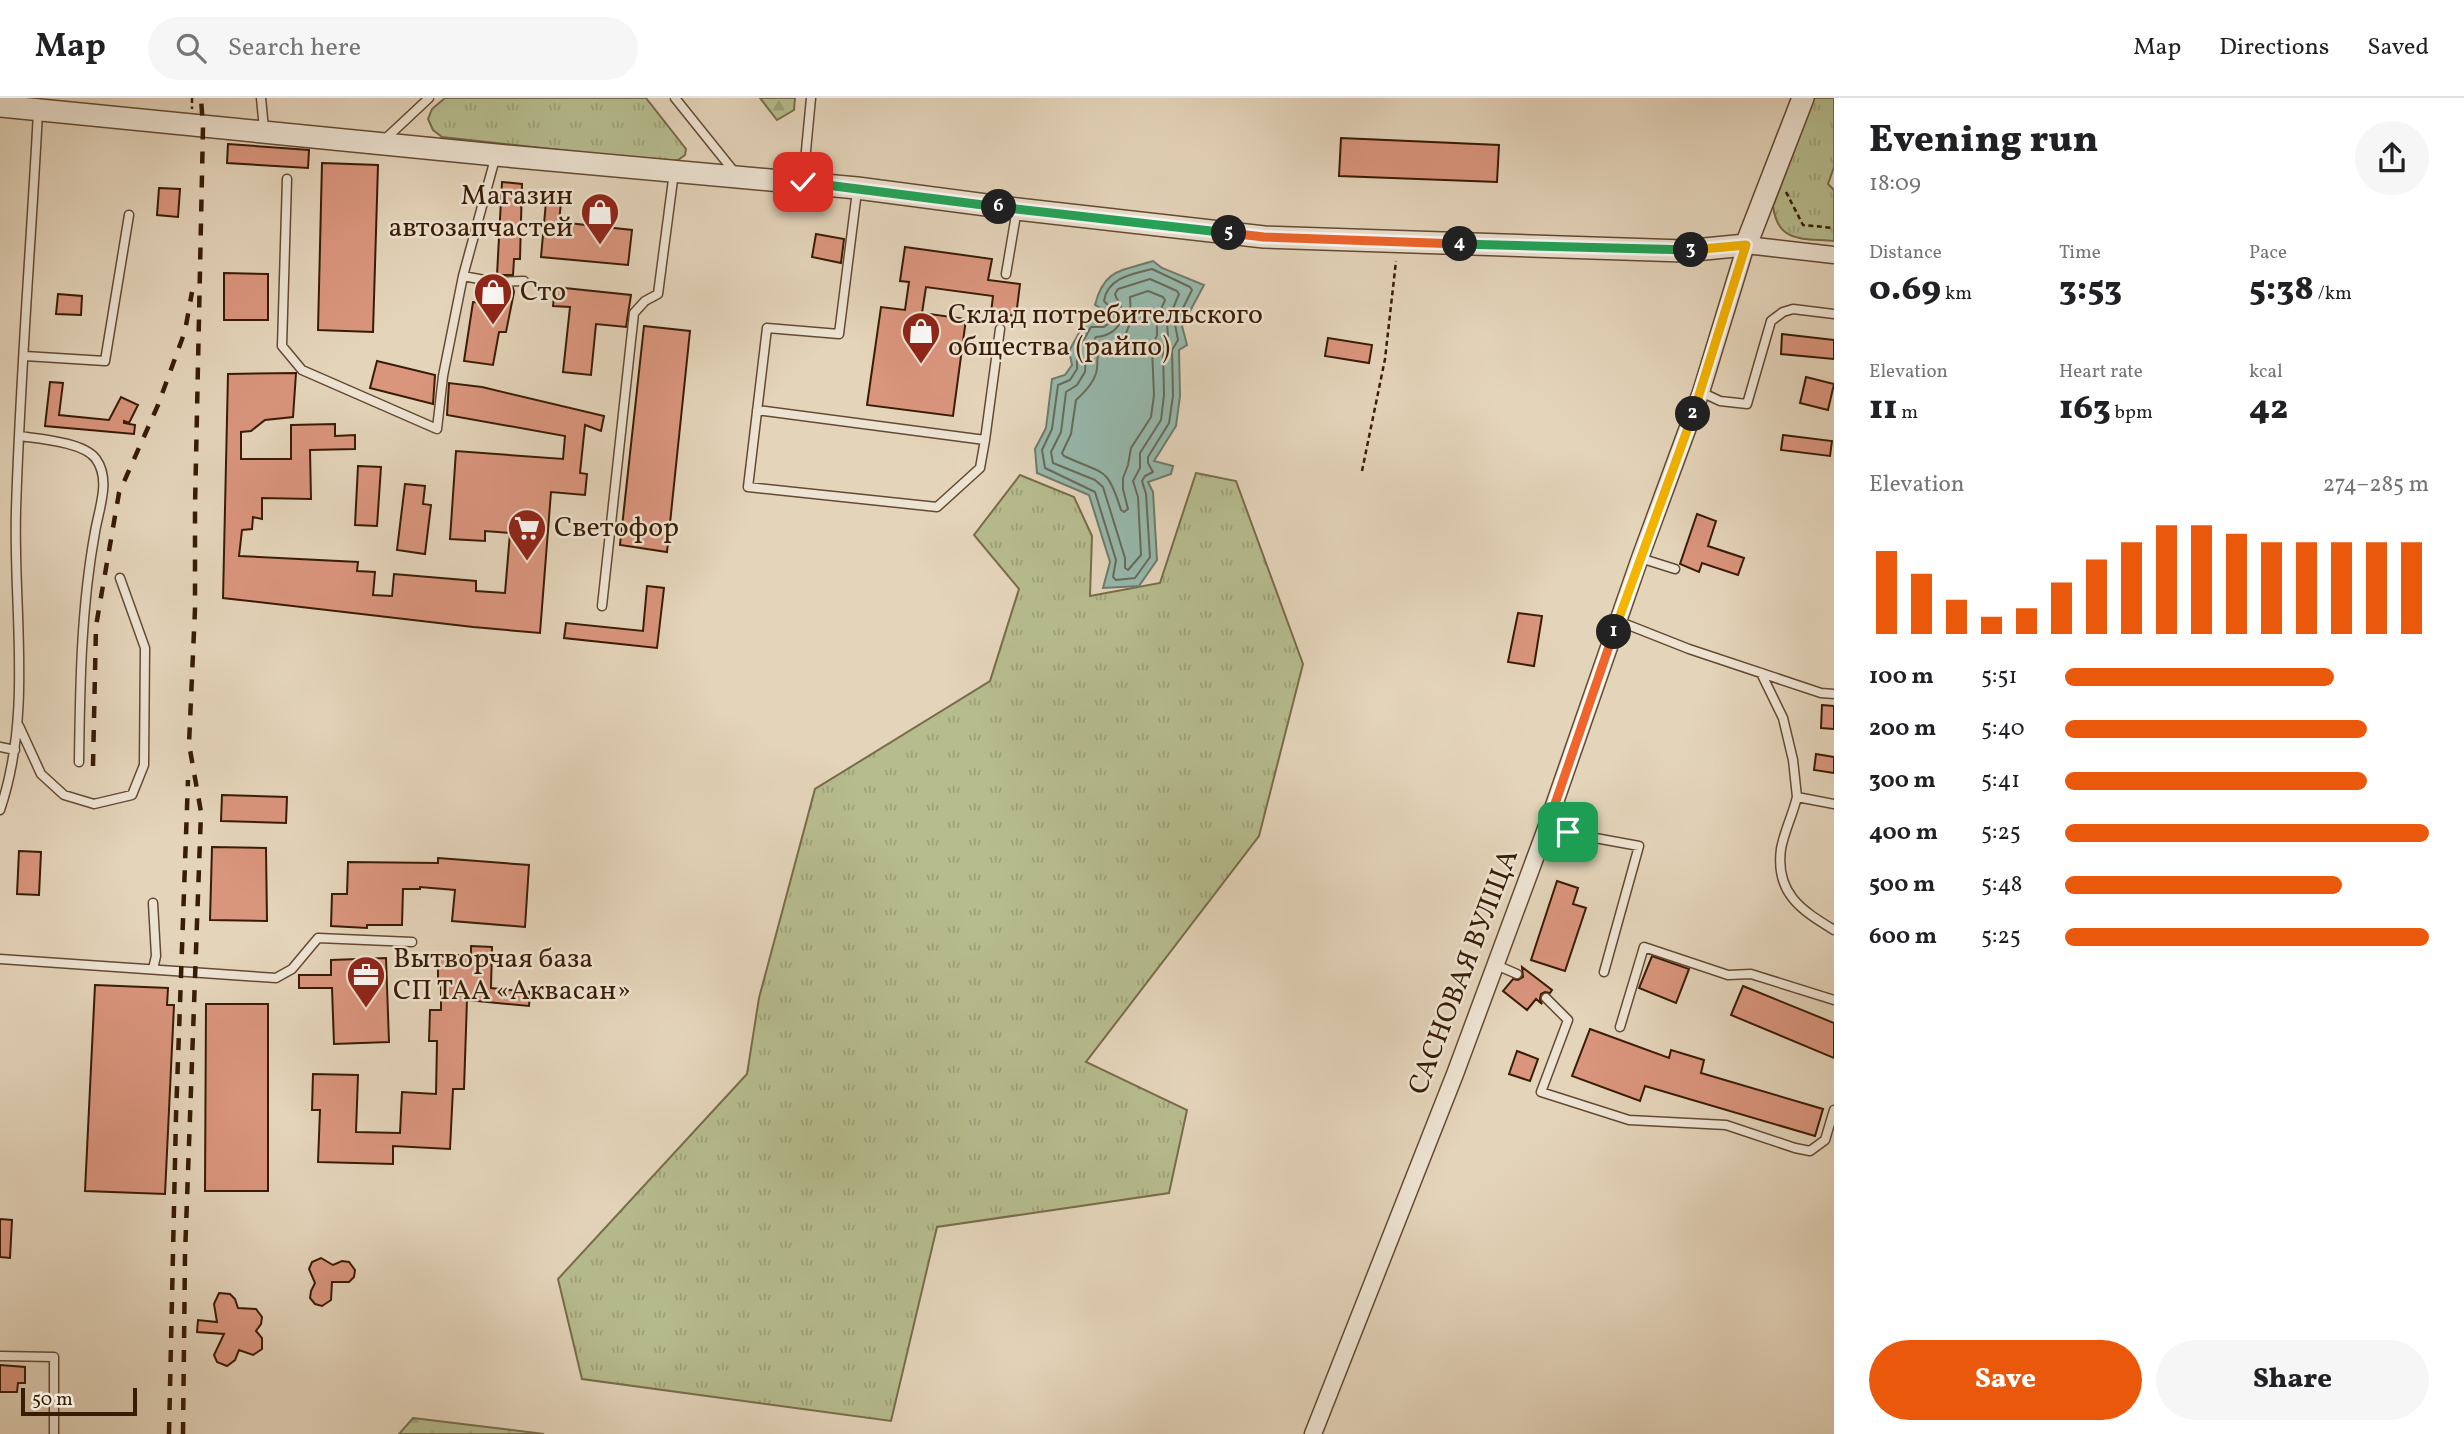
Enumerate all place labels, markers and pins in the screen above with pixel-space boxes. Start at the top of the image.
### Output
pin [773,152,833,212]
place label: Магазин автозапчастей [389,177,573,248]
pin: 6 [982,190,1016,224]
shop icon: Магазин автозапчастей [579,191,621,246]
pin: 5 [1212,216,1246,250]
pin: 4 [1442,226,1478,262]
pin: 3 [1674,232,1708,268]
shop icon: Сто [472,271,514,326]
place label: Сто [520,273,566,312]
place label: Склад потребительского общества (райпо) [948,296,1263,367]
shop icon: Склад потребительского общества (райпо) [900,310,942,365]
pin: 2 [1676,396,1710,432]
supermarket icon: Светофор [506,507,548,562]
place label: Светофор [554,509,679,548]
pin: 1 [1596,614,1632,650]
pin [1538,802,1598,862]
place label: Вытворчая база СП ТАА «Аквасан» [393,940,631,1011]
office icon: Вытворчая база СП ТАА «Аквасан» [345,954,387,1009]

